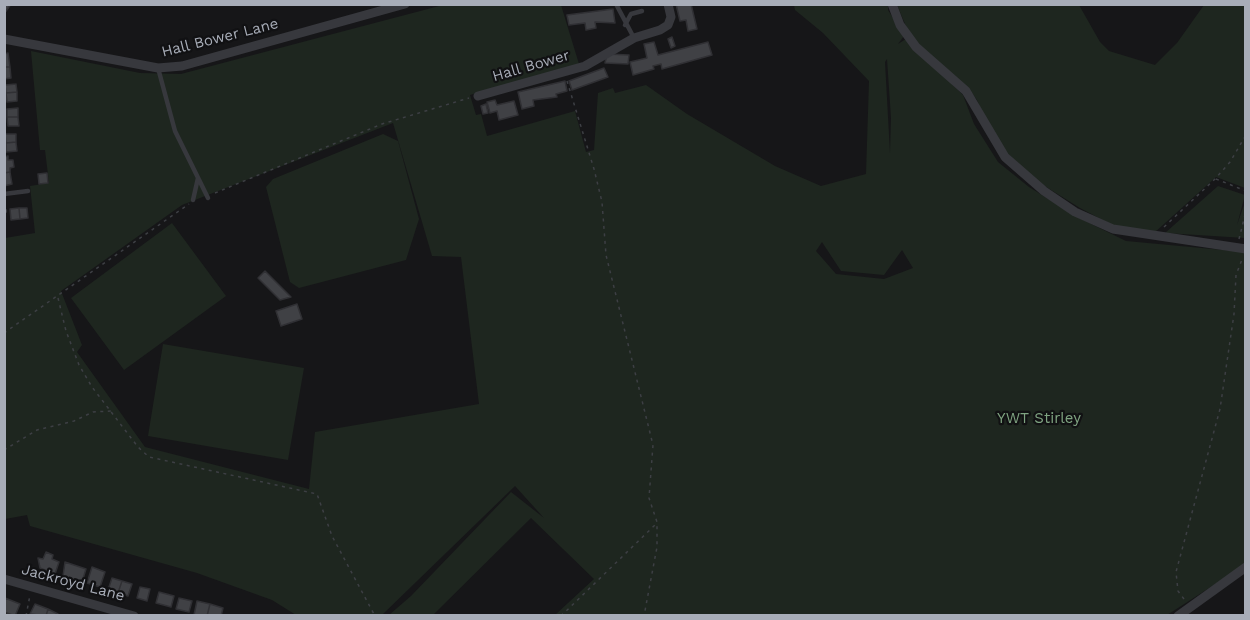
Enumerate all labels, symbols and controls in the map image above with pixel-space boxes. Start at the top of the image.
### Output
street label: Hall Bower Lane [160,15,280,61]
street label: Hall Bower [490,46,572,86]
park label: YWT Stirley [997,410,1081,428]
street label: Jackroyd Lane [20,561,126,605]

